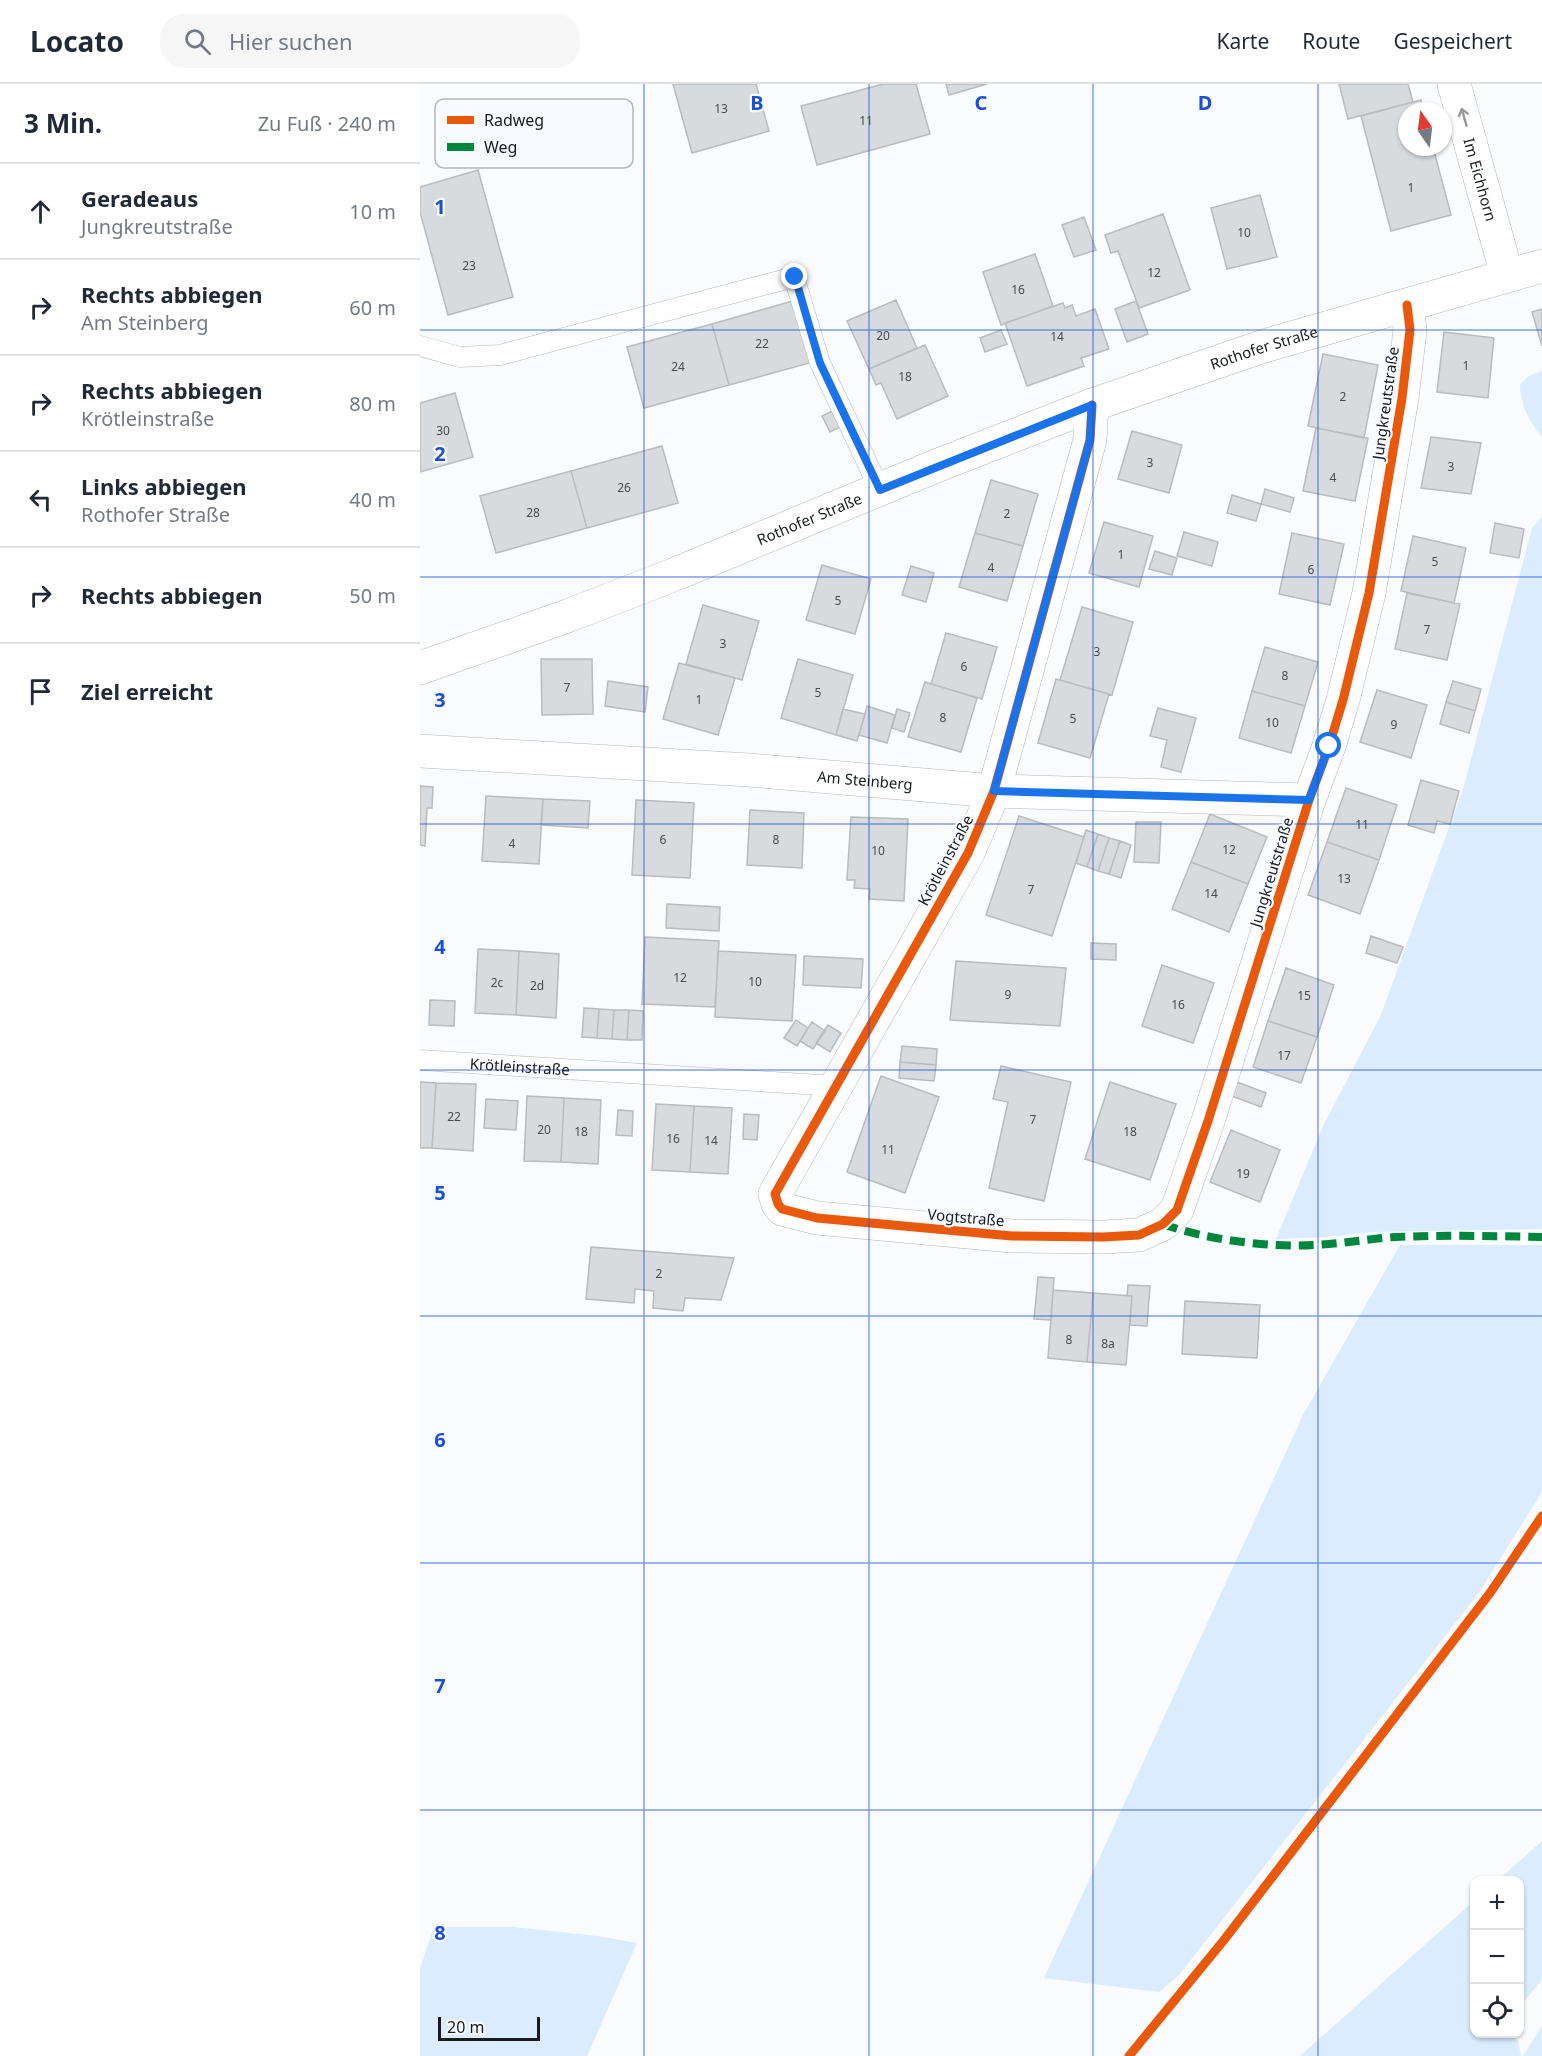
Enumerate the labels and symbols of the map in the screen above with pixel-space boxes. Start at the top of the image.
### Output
text: B [750,89,764,116]
text: C [975,89,988,116]
text: D [1198,89,1212,116]
legend [435,99,633,168]
house number: 13 [714,100,728,117]
north arrow [1398,102,1452,156]
one-way arrow [1457,108,1469,127]
text: Radweg [484,109,544,131]
house number: 11 [859,112,873,129]
street label: Im Eichhorn [1459,135,1502,223]
text: Weg [484,136,517,158]
house number: 1 [1408,179,1414,196]
text: 1 [434,193,446,220]
house number: 10 [1237,224,1251,241]
house number: 23 [462,257,476,274]
route end [781,263,807,289]
house number: 12 [1147,264,1161,281]
house number: 16 [1011,281,1025,298]
street label: Rothofer Straße [1207,321,1320,374]
house number: 20 [876,327,890,344]
house number: 14 [1050,328,1064,345]
house number: 22 [755,335,769,352]
street label: Jungkreutstraße [1367,345,1403,463]
house number: 1 [1463,357,1469,374]
house number: 24 [671,358,685,375]
house number: 18 [898,368,912,385]
house number: 2 [1340,388,1347,405]
house number: 30 [436,422,450,439]
text: 2 [434,440,446,467]
house number: 3 [1147,454,1154,471]
house number: 3 [1448,458,1455,475]
house number: 4 [1330,469,1337,486]
house number: 26 [617,479,631,496]
street label: Rothofer Straße [754,488,865,549]
house number: 28 [526,504,540,521]
house number: 2 [1004,505,1011,522]
house number: 1 [1118,546,1124,563]
house number: 5 [1432,553,1439,570]
house number: 4 [988,559,995,576]
house number: 6 [1308,561,1315,578]
house number: 5 [835,592,842,609]
house number: 7 [1424,621,1431,638]
house number: 3 [720,635,727,652]
house number: 3 [1094,643,1101,660]
house number: 6 [961,658,968,675]
house number: 8 [1282,667,1289,684]
house number: 7 [564,679,571,696]
house number: 5 [815,684,822,701]
text: 3 [434,686,446,713]
house number: 1 [696,691,702,708]
house number: 8 [940,709,947,726]
house number: 5 [1070,710,1077,727]
house number: 10 [1265,714,1279,731]
house number: 9 [1391,716,1398,733]
route start [1315,732,1341,758]
street label: Am Steinberg [816,766,914,794]
street label: Krötleinstraße [913,811,977,909]
street label: Jungkreutstraße [1244,815,1297,931]
house number: 11 [1355,816,1369,833]
house number: 6 [660,831,667,848]
house number: 8 [773,831,780,848]
house number: 4 [509,835,516,852]
house number: 12 [1222,841,1236,858]
house number: 10 [871,842,885,859]
house number: 13 [1337,870,1351,887]
house number: 7 [1028,881,1035,898]
house number: 14 [1204,885,1218,902]
text: 4 [434,933,446,960]
house number: 12 [673,969,687,986]
house number: 10 [748,973,762,990]
house number: 2c [491,974,504,991]
house number: 2d [530,977,544,994]
house number: 9 [1005,986,1012,1003]
house number: 15 [1297,987,1311,1004]
house number: 16 [1171,996,1185,1013]
house number: 17 [1277,1047,1291,1064]
street label: Krötleinstraße [469,1053,570,1079]
house number: 22 [447,1108,461,1125]
house number: 7 [1030,1111,1037,1128]
house number: 20 [537,1121,551,1138]
house number: 18 [574,1123,588,1140]
house number: 18 [1123,1123,1137,1140]
house number: 16 [666,1130,680,1147]
house number: 14 [704,1132,718,1149]
house number: 11 [881,1141,895,1158]
house number: 19 [1236,1165,1250,1182]
text: 5 [434,1179,446,1206]
street label: Vogtstraße [927,1204,1005,1230]
house number: 2 [656,1265,663,1282]
house number: 8 [1066,1331,1073,1348]
house number: 8a [1101,1335,1115,1352]
text: 6 [434,1426,446,1453]
text: 7 [434,1672,446,1699]
text: 8 [434,1919,446,1946]
scale bar [438,2014,540,2042]

